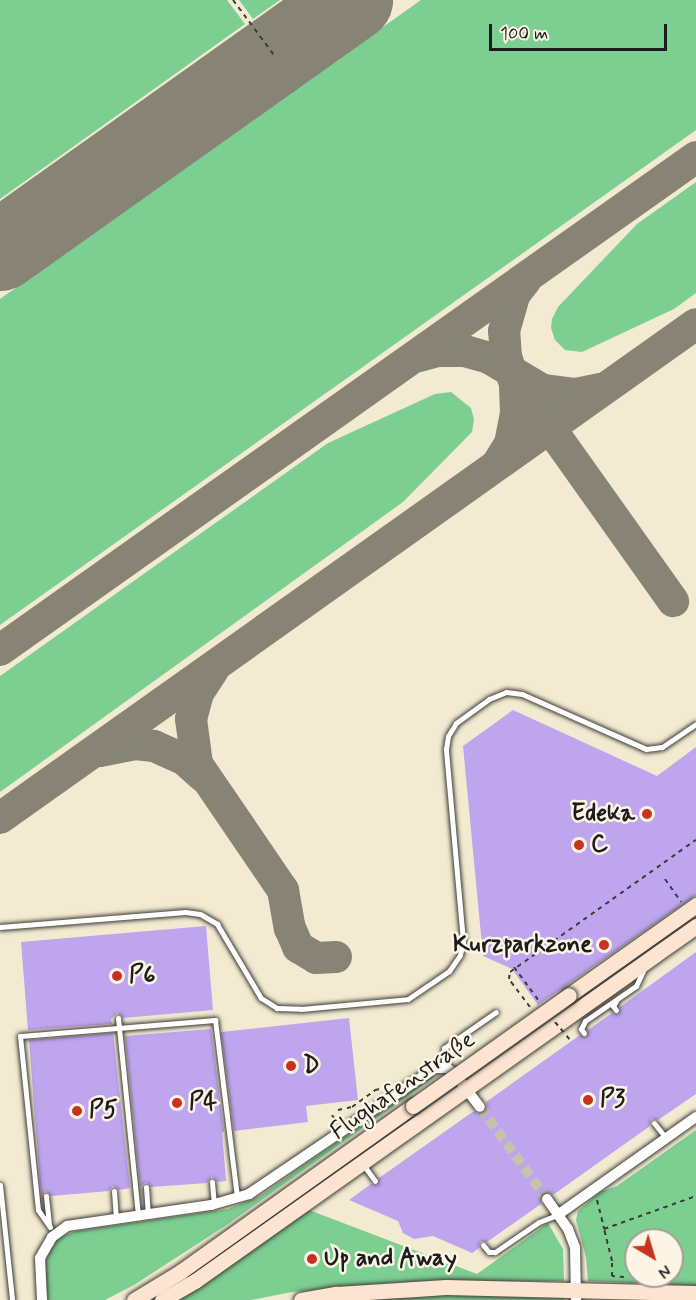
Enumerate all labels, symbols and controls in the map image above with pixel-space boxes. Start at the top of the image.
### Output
scale bar [492,12,670,50]
text: 100 m [500,22,548,46]
place label: Edeka [571,800,635,828]
marker: Edeka [640,807,654,821]
place label: C [591,831,608,859]
marker: C [572,838,586,852]
place label: Kurzparkzone [453,931,592,959]
marker: Kurzparkzone [597,938,611,952]
place label: P6 [129,962,156,990]
marker: P6 [110,969,124,983]
street label: Flughafenstraße [325,1026,481,1146]
place label: D [303,1052,320,1080]
marker: D [284,1059,298,1073]
place label: P3 [600,1086,625,1114]
place label: P4 [189,1089,217,1117]
marker: P3 [581,1093,595,1107]
marker: P4 [170,1096,184,1110]
place label: P5 [89,1097,118,1125]
marker: P5 [70,1104,84,1118]
north arrow [624,1228,684,1288]
place label: Up and Away [324,1245,455,1273]
marker: Up and Away [305,1252,319,1266]
text: N [653,1259,675,1283]

